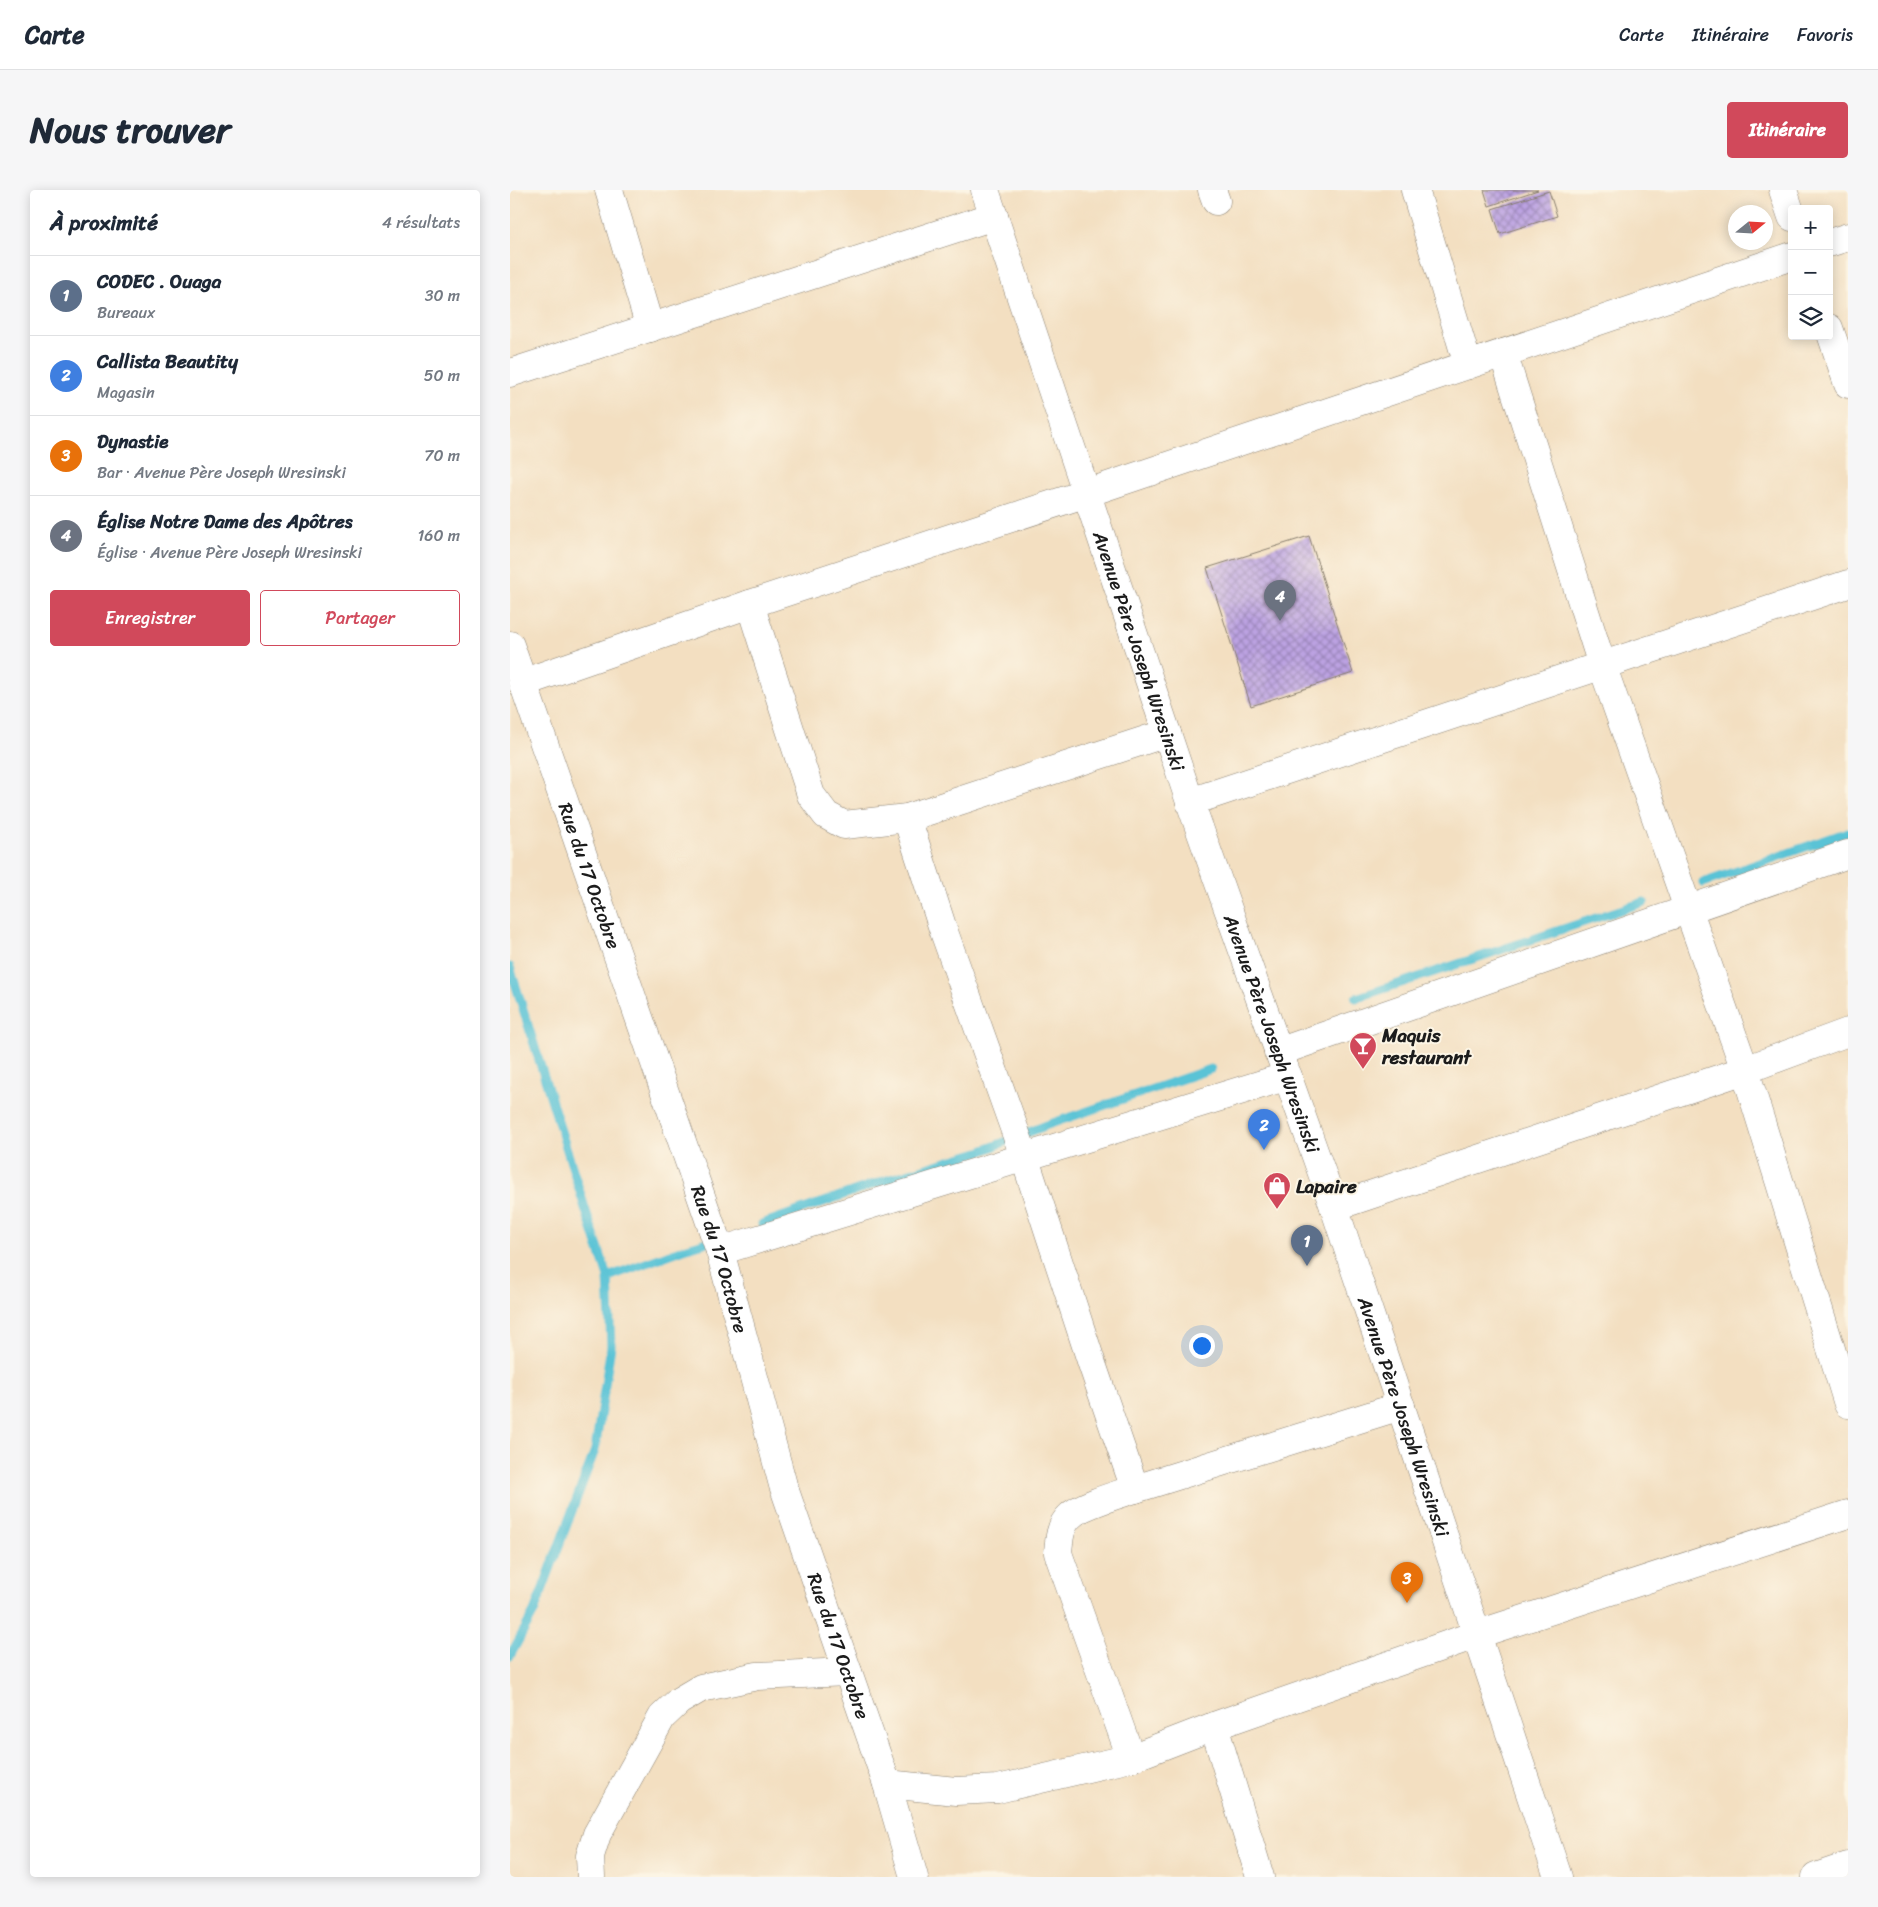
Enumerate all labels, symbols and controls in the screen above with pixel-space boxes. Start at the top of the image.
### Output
text: Carte [25,14,85,56]
text: Carte [1619,19,1664,51]
text: Itinéraire [1692,19,1769,51]
text: Favoris [1797,19,1853,51]
text: Nous trouver [30,99,230,161]
button: Itinéraire [1727,102,1848,158]
text: À proximité [50,204,158,242]
north arrow [1728,205,1773,250]
map controls [1788,205,1833,340]
button: + [1788,205,1833,250]
text: 4 résultats [382,208,460,237]
button: − [1788,250,1833,295]
text: CODEC . Ouaga [97,265,221,298]
text: 1 [63,281,69,310]
text: 30 m [425,281,460,310]
button: layers [1788,295,1833,340]
text: Bureaux [97,298,155,327]
text: Callista Beautity [97,345,238,378]
text: 2 [61,361,71,390]
text: 50 m [424,361,460,390]
text: Magasin [97,378,155,407]
text: Dynastie [97,425,169,458]
text: 3 [62,441,70,470]
text: 70 m [424,441,460,470]
text: Bar · Avenue Père Joseph Wresinski [97,458,346,487]
text: Église Notre Dame des Apôtres [97,505,353,538]
text: 4 [61,521,71,550]
text: 160 m [417,521,460,550]
street label: Avenue Père Joseph Wresinski [1083,525,1195,776]
text: Église · Avenue Père Joseph Wresinski [97,538,362,567]
pin: 4 [1264,580,1296,621]
button: Enregistrer [50,590,250,646]
button: Partager [260,590,460,646]
street label: Rue du 17 Octobre [549,798,631,953]
street label: Avenue Père Joseph Wresinski [1214,908,1330,1158]
place label: Maquis restaurant [1381,1019,1472,1074]
bar icon: Maquis restaurant [1348,1031,1378,1070]
pin: 2 [1248,1109,1280,1150]
place label: Lapaire [1296,1170,1357,1203]
shop icon: Lapaire [1262,1171,1292,1210]
street label: Rue du 17 Octobre [682,1180,758,1337]
pin: 1 [1291,1225,1323,1266]
street label: Avenue Père Joseph Wresinski [1348,1291,1460,1542]
your location [1189,1333,1215,1359]
pin: 3 [1391,1562,1423,1603]
street label: Rue du 17 Octobre [798,1568,880,1724]

